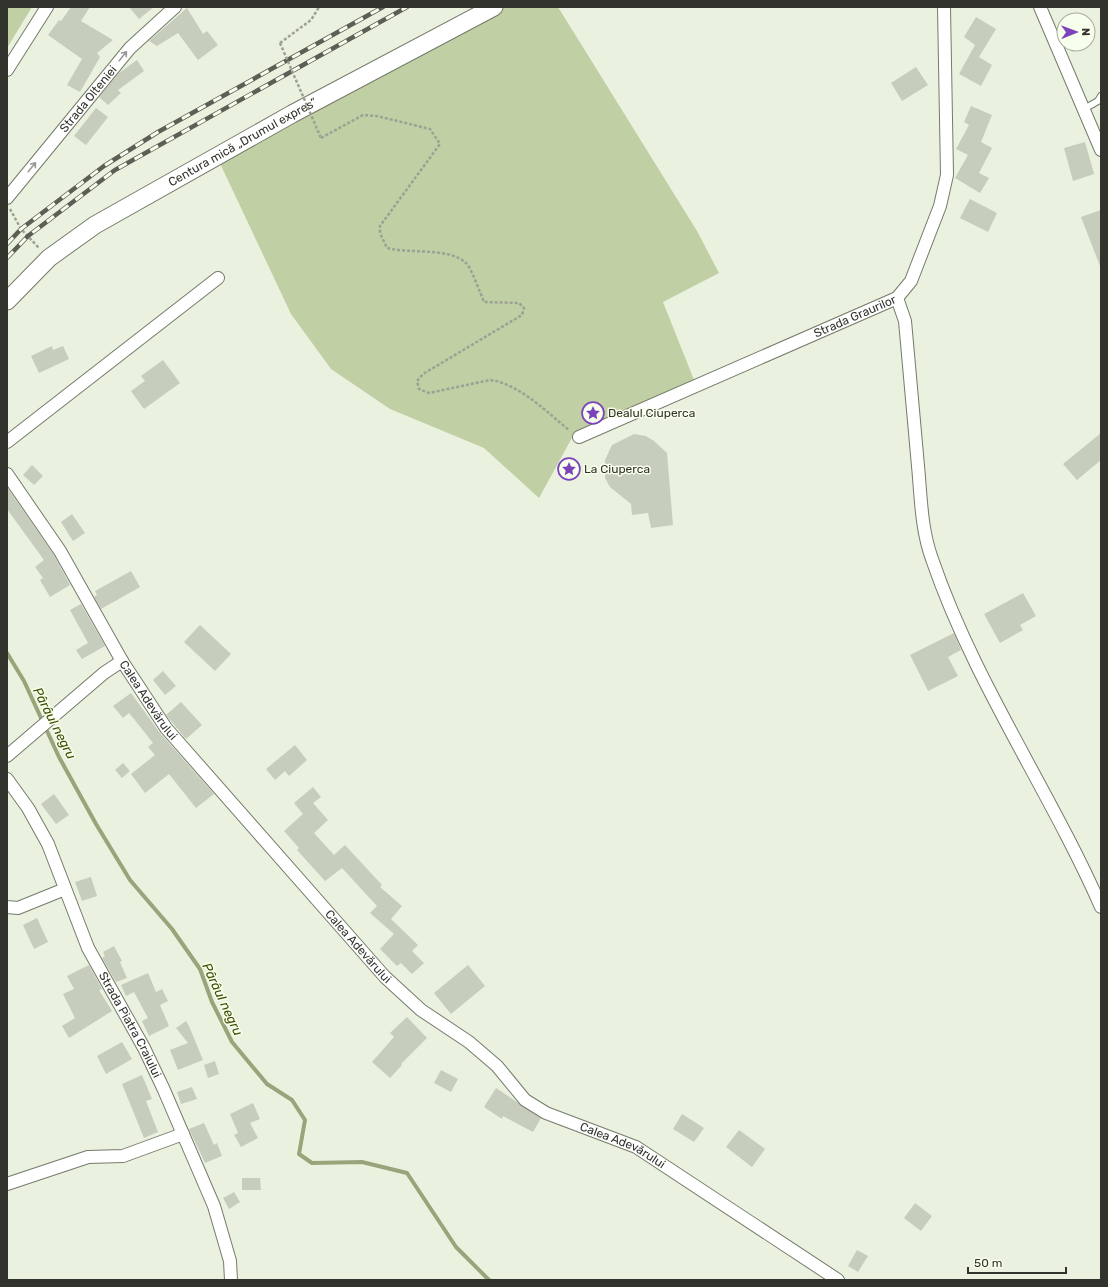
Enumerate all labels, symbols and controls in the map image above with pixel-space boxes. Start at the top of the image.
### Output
north arrow [1056,12,1096,52]
text: N [1079,28,1092,36]
one-way arrow [119,51,128,62]
street label: Strada Olteniei [57,63,120,135]
street label: Centura mică „Drumul expres” [166,95,320,189]
one-way arrow [27,162,36,173]
street label: Strada Graurilor [812,292,898,341]
place icon: Dealul Ciuperca [580,400,606,426]
place label: Dealul Ciuperca [608,406,695,420]
place icon: La Ciuperca [556,456,582,482]
place label: La Ciuperca [584,462,650,476]
street label: Calea Adevărului [117,658,180,743]
water label: Pârâul negru [29,685,79,762]
street label: Calea Adevărului [322,907,394,986]
water label: Pârâul negru [198,960,246,1039]
street label: Strada Piatra Craiului [96,969,164,1080]
street label: Calea Adevărului [578,1119,668,1171]
scale bar [968,1249,1066,1275]
text: 50 m [974,1256,1002,1270]

